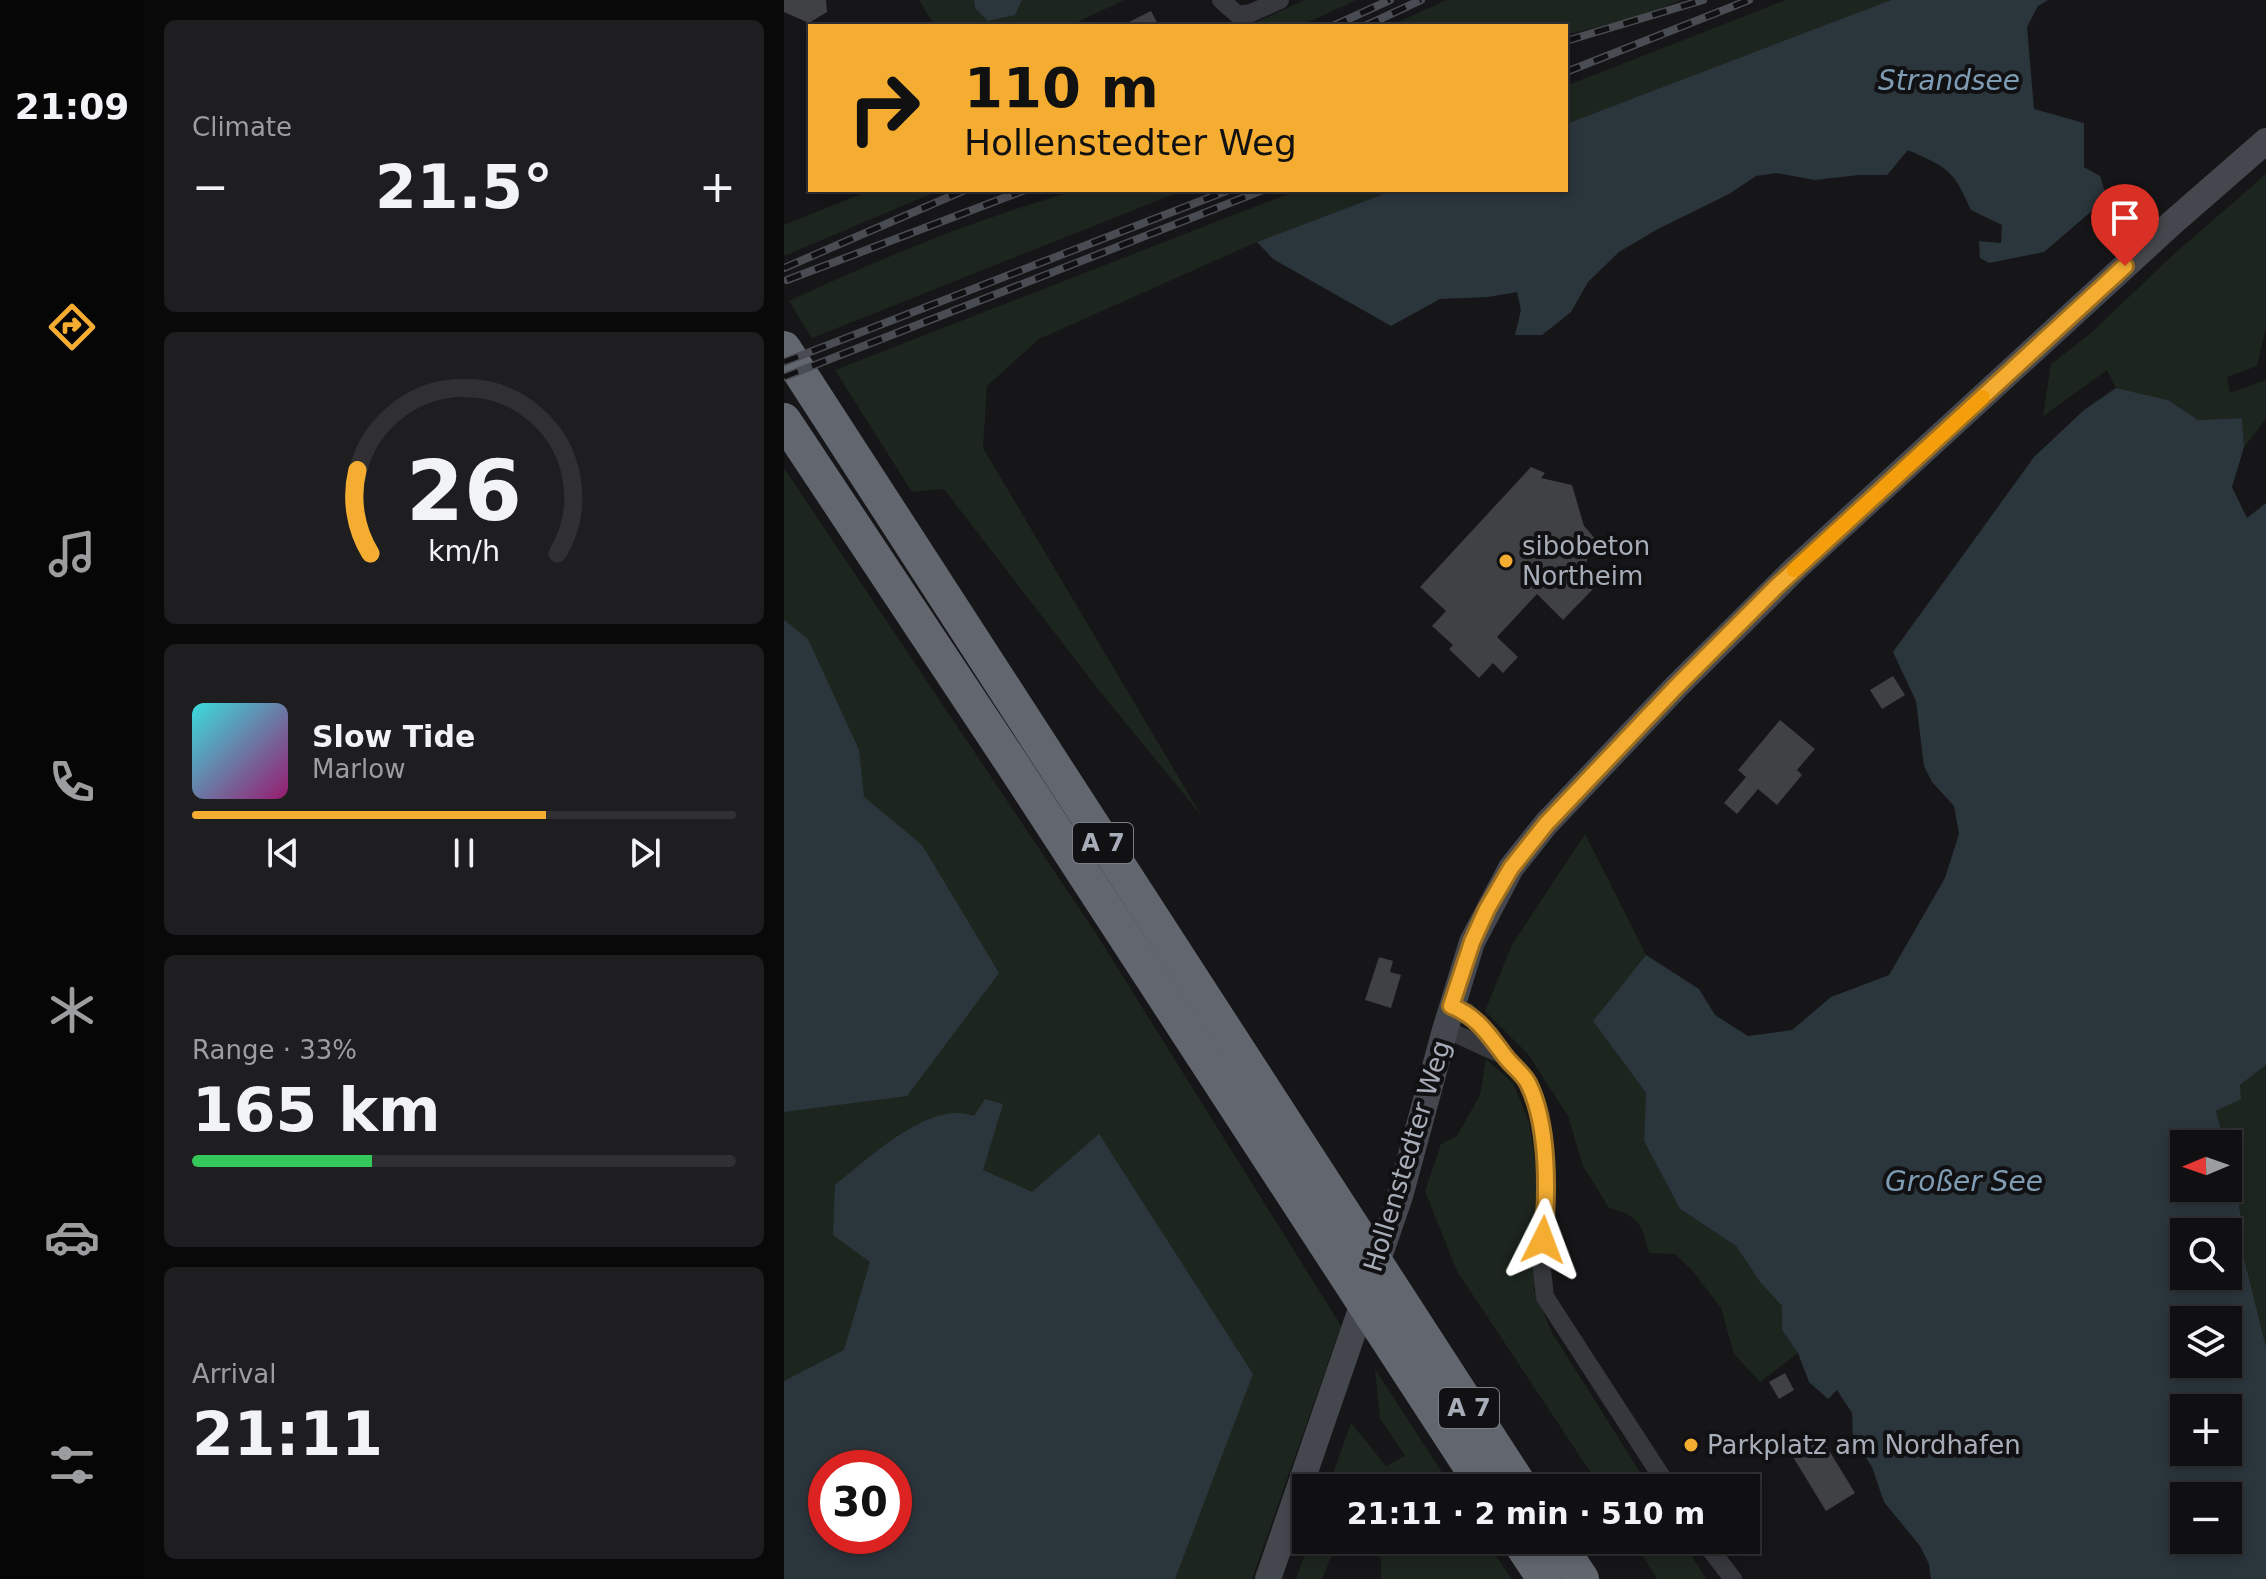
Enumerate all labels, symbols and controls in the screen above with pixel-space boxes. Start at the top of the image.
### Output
text: 110 m [964,55,1159,120]
icon: right [832,56,936,160]
water label: Strandsee [1878,64,2020,97]
text: 21:09 [15,86,129,127]
text: Climate [192,112,292,142]
text: Hollenstedter Weg [964,122,1297,163]
text: 21.5° [375,152,553,222]
text: − [192,161,229,212]
text: + [699,161,736,212]
pin [2091,184,2159,266]
icon: arrive [2103,196,2147,240]
icon: directions [44,299,100,355]
text: 26 [406,442,522,539]
icon: music [44,526,100,582]
place label: sibobeton Northeim [1522,531,1650,591]
text: km/h [428,534,500,568]
marker: sibobeton Northeim [1497,552,1515,570]
text: Slow Tide [312,719,475,754]
icon: phone [44,754,100,810]
text: Marlow [312,754,405,784]
road number: A 7 [1073,823,1133,863]
icon: previous [261,831,305,875]
icon: pause [442,831,486,875]
icon: next [623,831,667,875]
icon: climate [44,982,100,1038]
text: Range · 33% [192,1035,357,1065]
street label: Hollenstedter Weg [1358,1037,1456,1275]
text: 165 km [192,1075,441,1145]
north arrow [2170,1130,2242,1202]
map controls [2170,1130,2242,1554]
water label: Großer See [1885,1165,2043,1198]
position arrow [1501,1198,1585,1282]
icon: car [44,1209,100,1265]
button: search [2170,1218,2242,1290]
button: layers [2170,1306,2242,1378]
text: Arrival [192,1359,276,1389]
road number: A 7 [1439,1388,1499,1428]
button: + [2170,1394,2242,1466]
text: 21:11 [192,1399,383,1469]
place label: Parkplatz am Nordhafen [1707,1430,2021,1460]
marker: Parkplatz am Nordhafen [1682,1436,1700,1454]
icon: filters [44,1437,100,1493]
speed limit sign: 30 [808,1450,912,1554]
button: − [2170,1482,2242,1554]
text: 21:11 · 2 min · 510 m [1347,1496,1705,1531]

